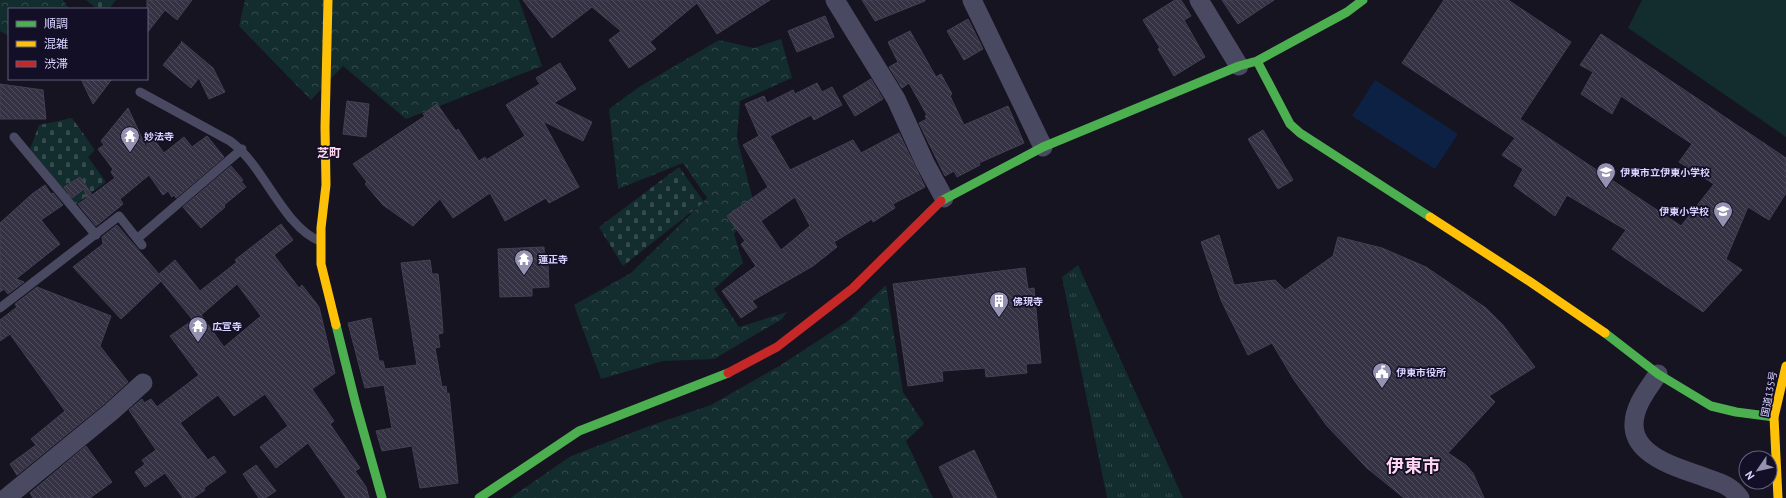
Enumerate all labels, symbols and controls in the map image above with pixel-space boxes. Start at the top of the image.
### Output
legend [8,8,148,80]
text: 順調 [44,16,68,31]
text: 混雑 [44,36,68,51]
text: 渋滞 [44,56,68,71]
temple icon: 妙法寺 [119,125,141,153]
place label: 妙法寺 [144,130,174,143]
district label: 芝町 [317,145,341,160]
school or university icon: 伊東市立伊東小学校 [1595,161,1617,189]
place label: 伊東市立伊東小学校 [1620,166,1710,179]
school or university icon: 伊東小学校 [1712,200,1734,228]
place label: 伊東小学校 [1659,205,1709,218]
temple icon: 蓮正寺 [513,248,535,276]
place label: 蓮正寺 [538,253,568,266]
building icon: 佛現寺 [988,290,1010,318]
place label: 佛現寺 [1012,295,1043,308]
temple icon: 広宣寺 [187,315,209,343]
place label: 広宣寺 [212,320,242,333]
public building icon: 伊東市役所 [1371,361,1393,389]
place label: 伊東市役所 [1396,366,1446,379]
street label: 国道135号 [1758,370,1780,418]
north arrow [1738,450,1778,490]
district label: 伊東市 [1386,454,1440,477]
text: N [1742,469,1758,483]

